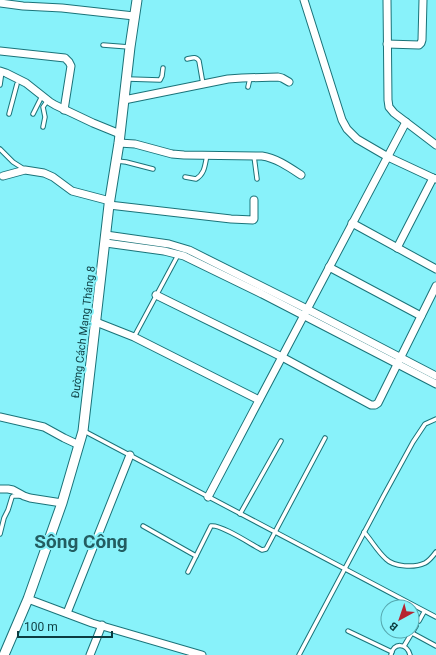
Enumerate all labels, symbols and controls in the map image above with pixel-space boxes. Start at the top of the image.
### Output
street label: Đường Cách Mạng Tháng 8 [69,265,98,399]
district label: Sông Công [34,530,128,553]
north arrow [380,599,420,639]
scale bar [18,613,112,639]
text: B [387,619,401,634]
text: 100 m [24,620,58,634]

